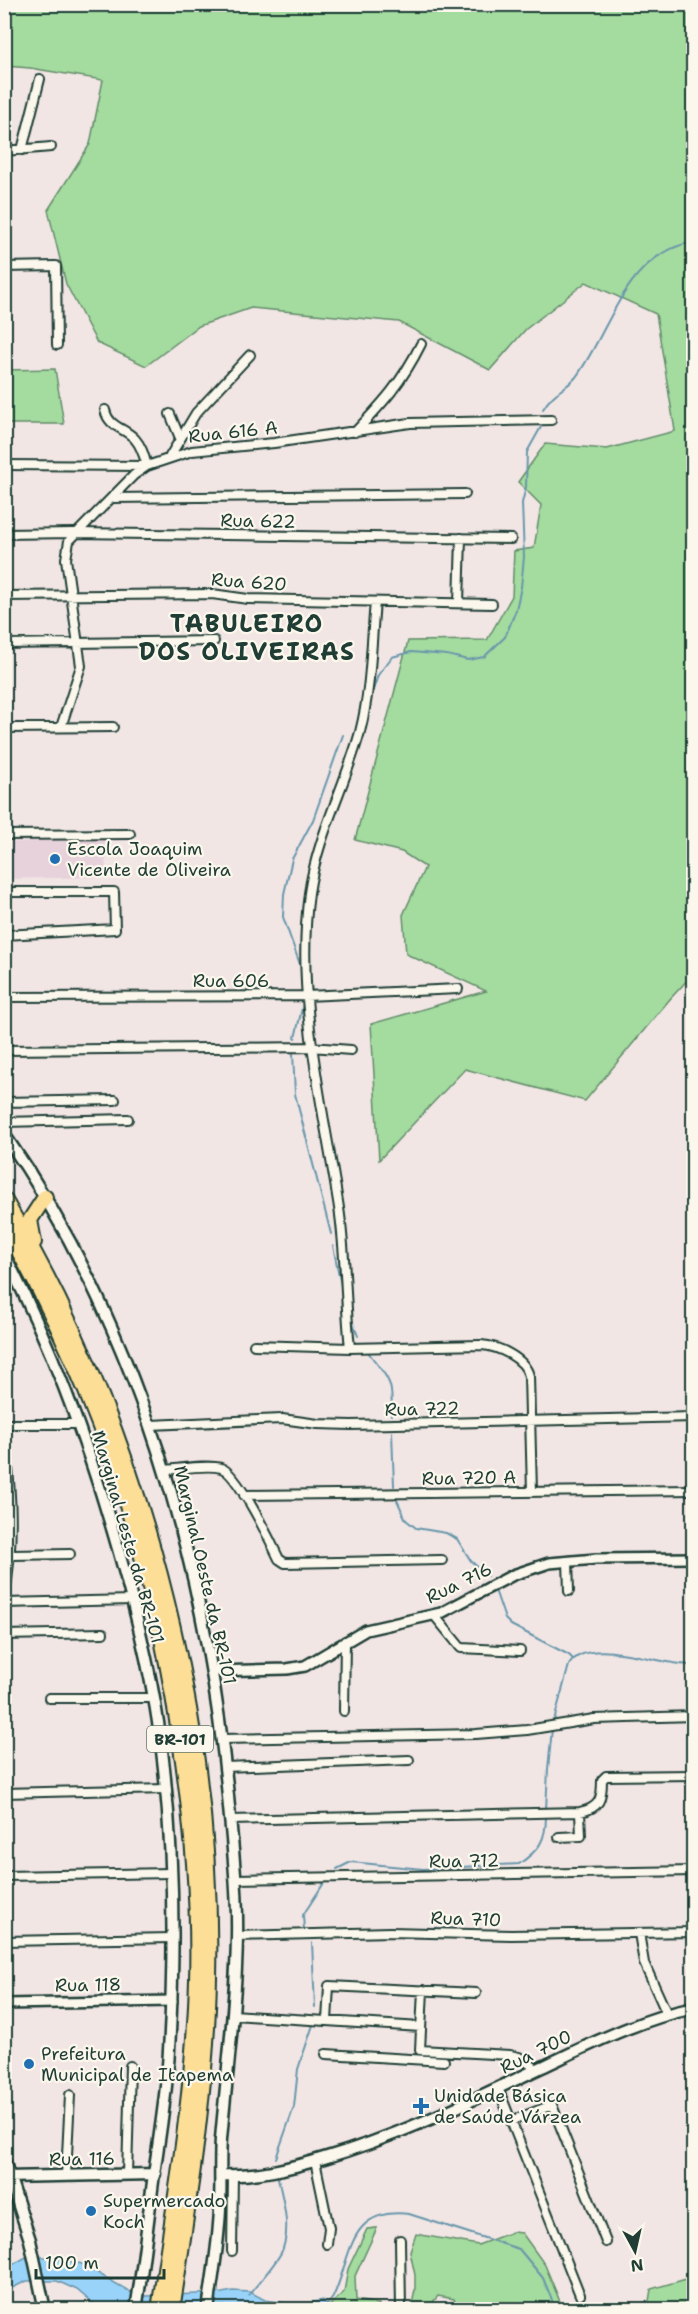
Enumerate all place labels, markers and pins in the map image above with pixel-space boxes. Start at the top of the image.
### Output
place label: Escola Joaquim Vicente de Oliveira [67,837,231,882]
marker: Escola Joaquim Vicente de Oliveira [48,852,62,866]
place label: Prefeitura Municipal de Itapema [41,2042,233,2087]
marker: Prefeitura Municipal de Itapema [22,2057,36,2071]
place label: Unidade Básica de Saúde Várzea [434,2084,581,2129]
marker: Unidade Básica de Saúde Várzea [412,2097,430,2115]
place label: Supermercado Koch [103,2189,225,2234]
marker: Supermercado Koch [84,2204,98,2218]

